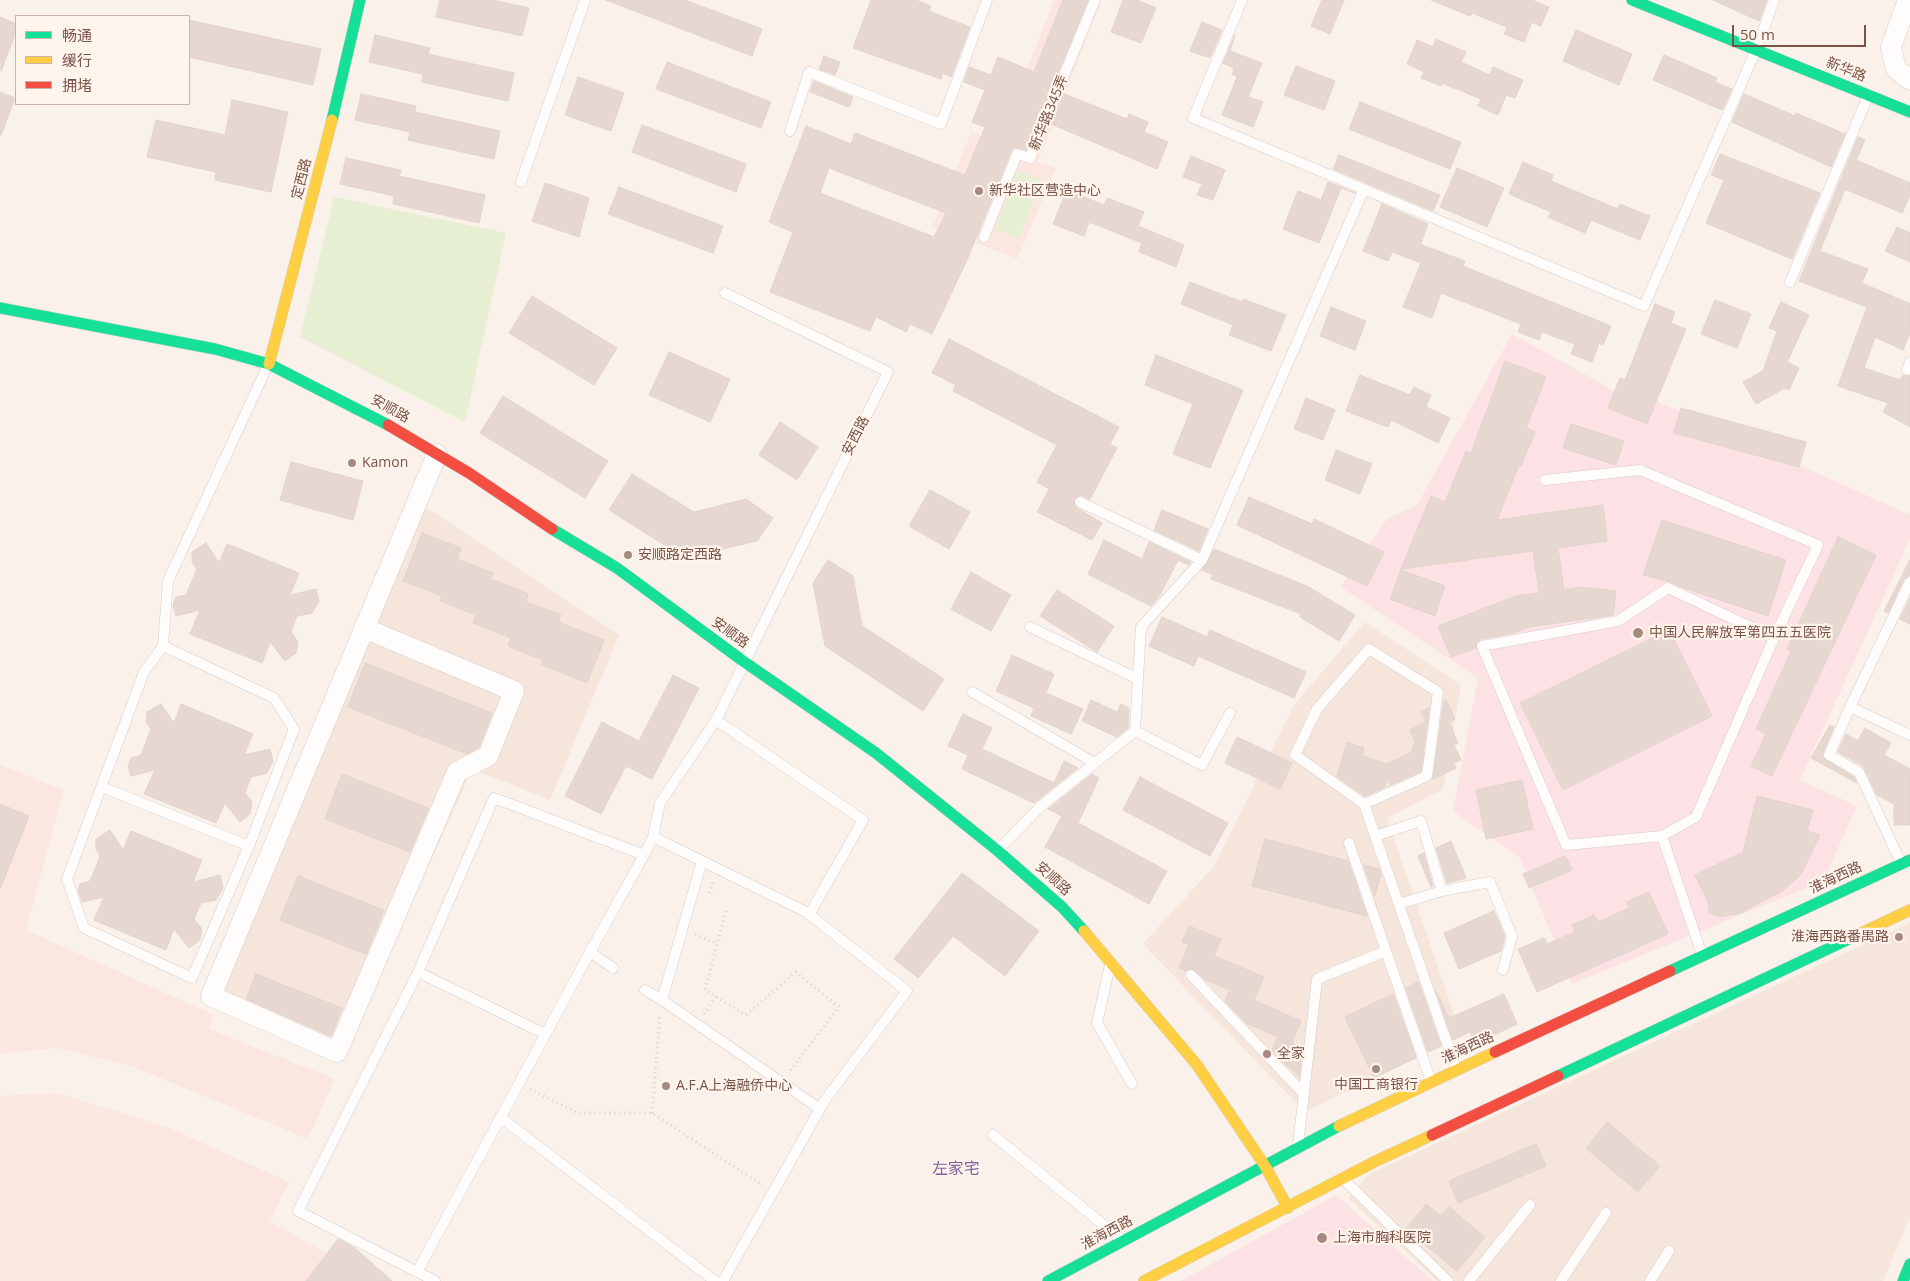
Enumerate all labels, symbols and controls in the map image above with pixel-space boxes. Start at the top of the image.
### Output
legend [15,15,190,105]
scale bar [1735,15,1869,47]
text: 50 m [1740,24,1775,44]
text: 畅通 [62,25,92,45]
text: 缓行 [62,50,92,70]
street label: 新华路 [1823,54,1869,86]
street label: 新华路345弄 [1026,73,1072,153]
text: 拥堵 [62,75,92,95]
street label: 定西路 [289,157,315,201]
place label: 新华社区营造中心 [989,183,1101,199]
marker: 新华社区营造中心 [973,185,985,197]
street label: 安顺路 [368,391,412,427]
street label: 安西路 [839,413,873,459]
place label: Kamon [362,455,408,471]
marker: Kamon [346,457,358,469]
place label: 安顺路定西路 [638,547,722,563]
marker: 安顺路定西路 [622,549,634,561]
street label: 安顺路 [708,614,752,652]
place label: 中国人民解放军第四五五医院 [1649,625,1831,641]
marker: 中国人民解放军第四五五医院 [1631,626,1645,640]
street label: 安顺路 [1032,859,1074,899]
street label: 淮海西路 [1807,859,1865,897]
place label: 淮海西路番禺路 [1791,929,1889,945]
marker: 淮海西路番禺路 [1893,931,1905,943]
street label: 淮海西路 [1439,1029,1497,1067]
place label: 全家 [1277,1046,1305,1062]
marker: 全家 [1261,1048,1273,1060]
marker: 中国工商银行 [1370,1063,1382,1075]
place label: 中国工商银行 [1334,1077,1418,1093]
place label: A.F.A上海融侨中心 [676,1078,792,1094]
marker: A.F.A上海融侨中心 [660,1080,672,1092]
district label: 左家宅 [932,1159,980,1179]
street label: 淮海西路 [1078,1212,1136,1254]
place label: 上海市胸科医院 [1333,1230,1431,1246]
marker: 上海市胸科医院 [1315,1231,1329,1245]

